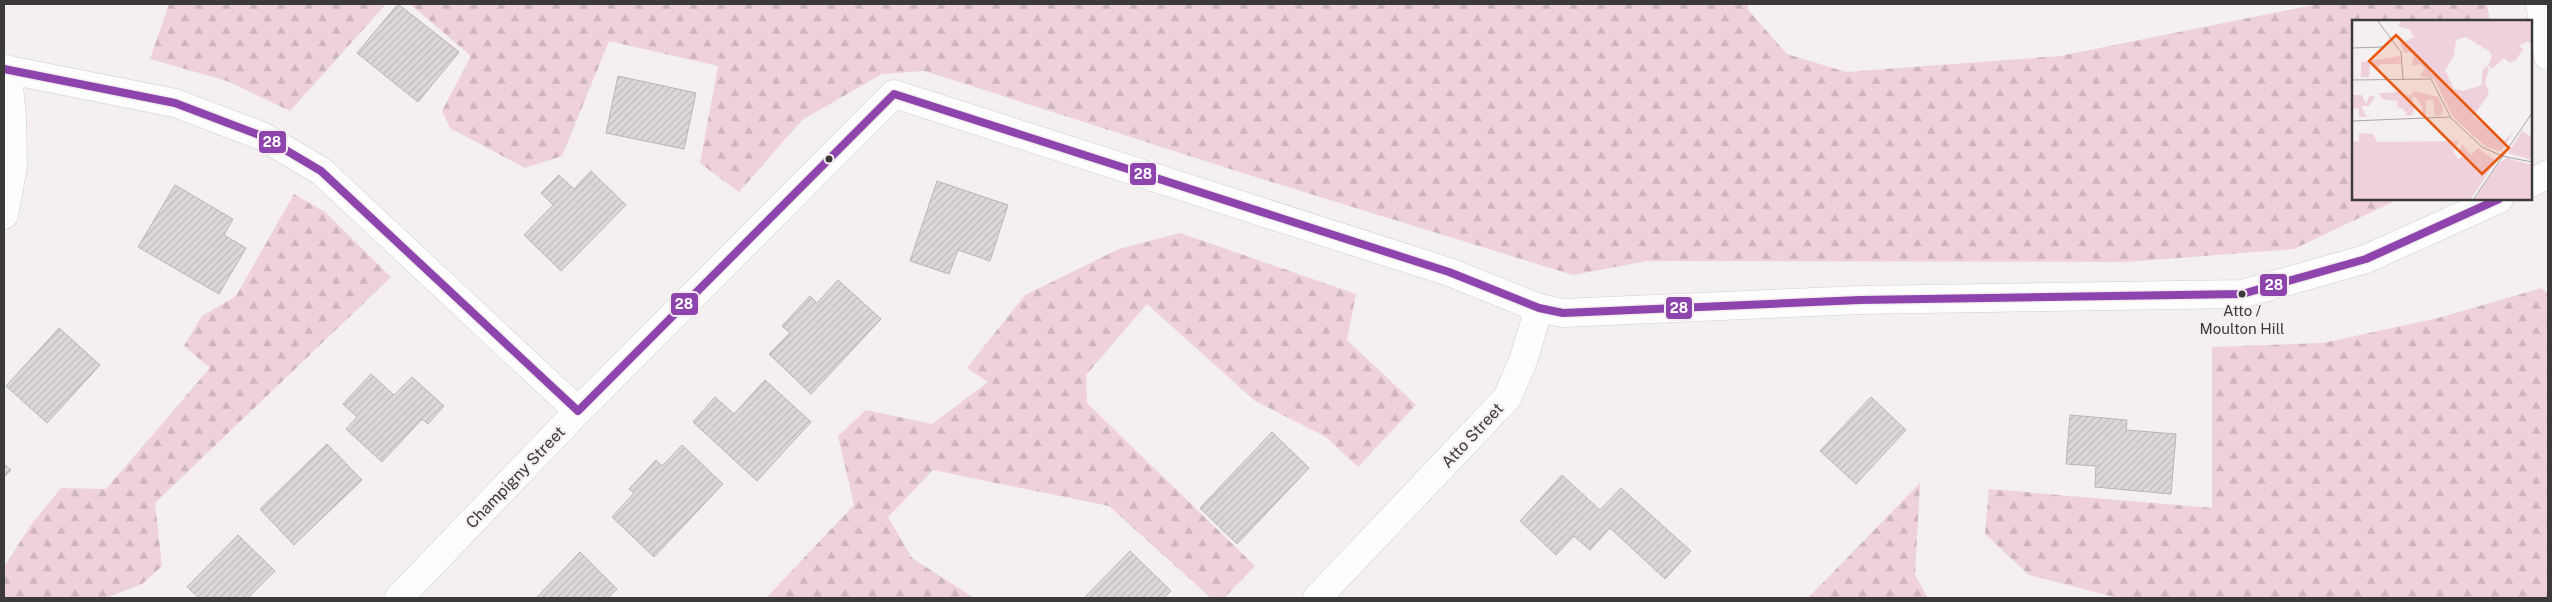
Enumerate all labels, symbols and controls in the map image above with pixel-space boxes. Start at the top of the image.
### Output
inset map [2352,20,2532,200]
line badge: 28 [258,130,287,154]
text: 28 [263,134,281,150]
unlabelled marker [824,154,834,164]
line badge: 28 [1129,162,1157,186]
text: 28 [1134,166,1152,182]
line badge: 28 [2259,273,2288,297]
text: 28 [2265,277,2283,293]
marker: Atto / Moulton Hill [2237,289,2247,299]
line badge: 28 [670,292,699,316]
text: 28 [675,296,693,312]
line badge: 28 [1665,296,1693,320]
text: 28 [1670,300,1688,316]
place label: Atto / Moulton Hill [2200,302,2285,337]
street label: Atto Street [1438,399,1507,472]
street label: Champigny Street [462,422,569,532]

